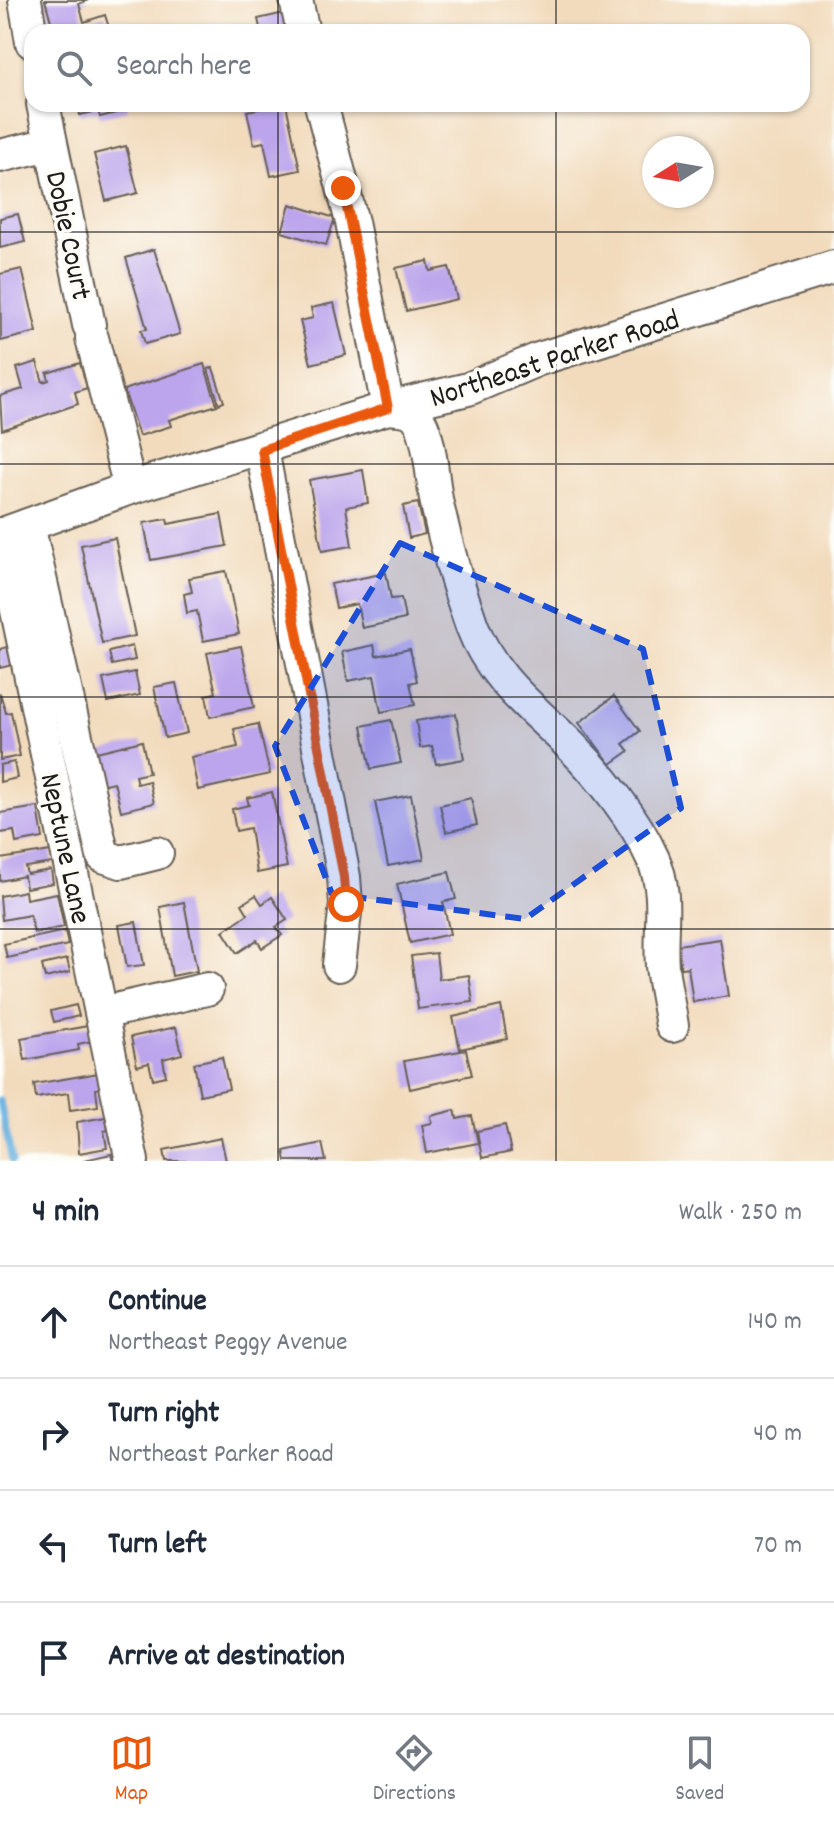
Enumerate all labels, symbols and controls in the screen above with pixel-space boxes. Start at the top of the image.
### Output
search box [24,24,810,112]
icon: search [52,46,96,90]
text: Search here [116,47,252,90]
north arrow [642,136,714,208]
street label: Dobie Court [31,168,100,304]
route end [325,170,361,206]
street label: Northeast Parker Road [425,301,686,422]
street label: Neptune Lane [26,770,100,928]
route start [328,886,364,922]
text: 4 min [32,1189,99,1238]
text: Walk · 250 m [679,1195,802,1232]
text: Continue [108,1282,207,1325]
icon: ahead [32,1300,76,1344]
text: 140 m [748,1304,802,1341]
text: Northeast Peggy Avenue [108,1325,347,1362]
text: Turn right [108,1394,219,1437]
icon: right [32,1412,76,1456]
text: 40 m [753,1416,802,1453]
text: Northeast Parker Road [108,1437,334,1474]
icon: left [32,1524,76,1568]
text: Turn left [108,1525,207,1568]
text: 70 m [754,1528,802,1565]
icon: arrive [32,1636,76,1680]
text: Arrive at destination [108,1637,345,1680]
tab: Map [110,1731,154,1810]
tab: Directions [373,1731,456,1810]
tab: Saved [675,1731,724,1810]

